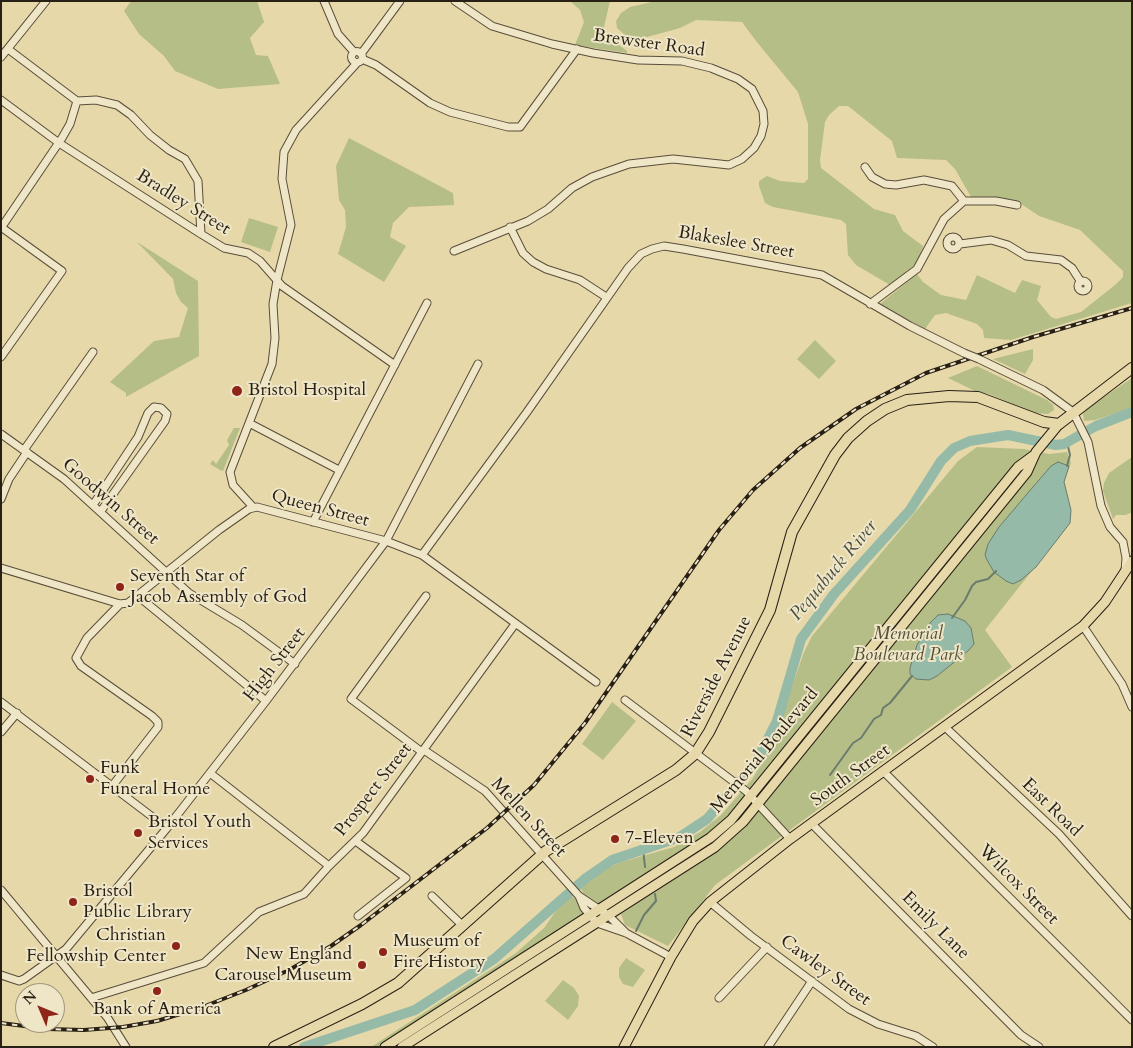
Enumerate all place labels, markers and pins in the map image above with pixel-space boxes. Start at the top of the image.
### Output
place label: Bristol Hospital [248,380,366,402]
marker: Bristol Hospital [230,384,244,398]
place label: Seventh Star of Jacob Assembly of God [130,566,307,608]
marker: Seventh Star of Jacob Assembly of God [114,581,126,593]
place label: Funk Funeral Home [100,758,210,801]
marker: Funk Funeral Home [84,773,96,785]
place label: Bristol Youth Services [148,812,251,854]
marker: Bristol Youth Services [132,827,144,839]
place label: 7-Eleven [625,828,694,850]
marker: 7-Eleven [609,833,621,845]
place label: Bristol Public Library [83,881,192,924]
marker: Bristol Public Library [67,896,79,908]
place label: Christian Fellowship Center [26,925,166,968]
place label: Museum of Fire History [393,931,486,974]
marker: Christian Fellowship Center [170,940,182,952]
place label: New England Carousel Museum [215,944,352,986]
marker: Museum of Fire History [377,946,389,958]
marker: New England Carousel Museum [356,959,368,971]
marker: Bank of America [151,985,163,997]
place label: Bank of America [93,999,221,1021]

